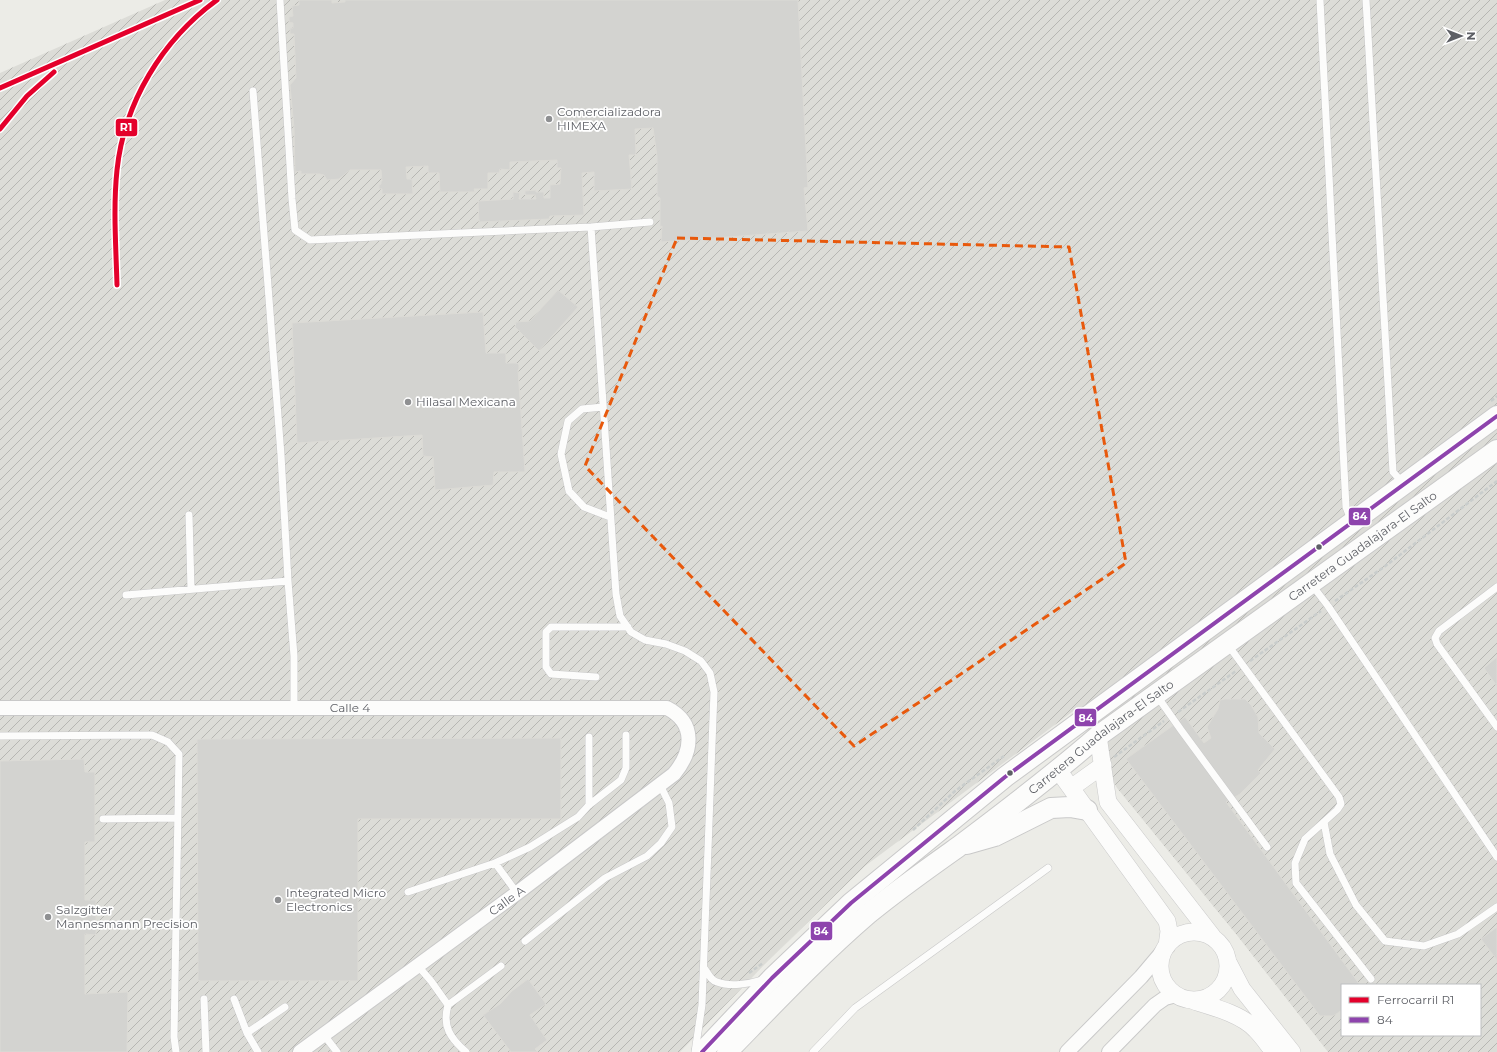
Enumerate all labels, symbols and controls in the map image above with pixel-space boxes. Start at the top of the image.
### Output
north arrow [1441,16,1481,56]
text: N [1464,32,1478,40]
place label: Comercializadora HIMEXA [557,104,661,133]
marker: Comercializadora HIMEXA [544,114,554,124]
line badge: R1 [115,118,138,137]
text: R1 [120,120,132,134]
place label: Hilasal Mexicana [416,394,516,409]
marker: Hilasal Mexicana [403,397,413,407]
street label: Carretera Guadalajara-El Salto [1285,488,1440,604]
line badge: 84 [1348,507,1371,526]
text: 84 [1353,509,1368,523]
unlabelled marker [1314,542,1324,552]
street label: Carretera Guadalajara-El Salto [1025,676,1176,797]
street label: Calle 4 [330,700,370,715]
line badge: 84 [1074,708,1097,727]
text: 84 [1079,711,1094,725]
unlabelled marker [1005,768,1015,778]
street label: Calle A [486,882,528,919]
place label: Integrated Micro Electronics [286,885,386,914]
marker: Integrated Micro Electronics [273,895,283,905]
place label: Salzgitter Mannesmann Precision [56,902,198,931]
marker: Salzgitter Mannesmann Precision [43,912,53,922]
line badge: 84 [810,921,833,941]
text: 84 [814,924,829,938]
legend [1341,984,1481,1036]
text: Ferrocarril R1 [1377,992,1454,1007]
text: 84 [1377,1012,1393,1027]

